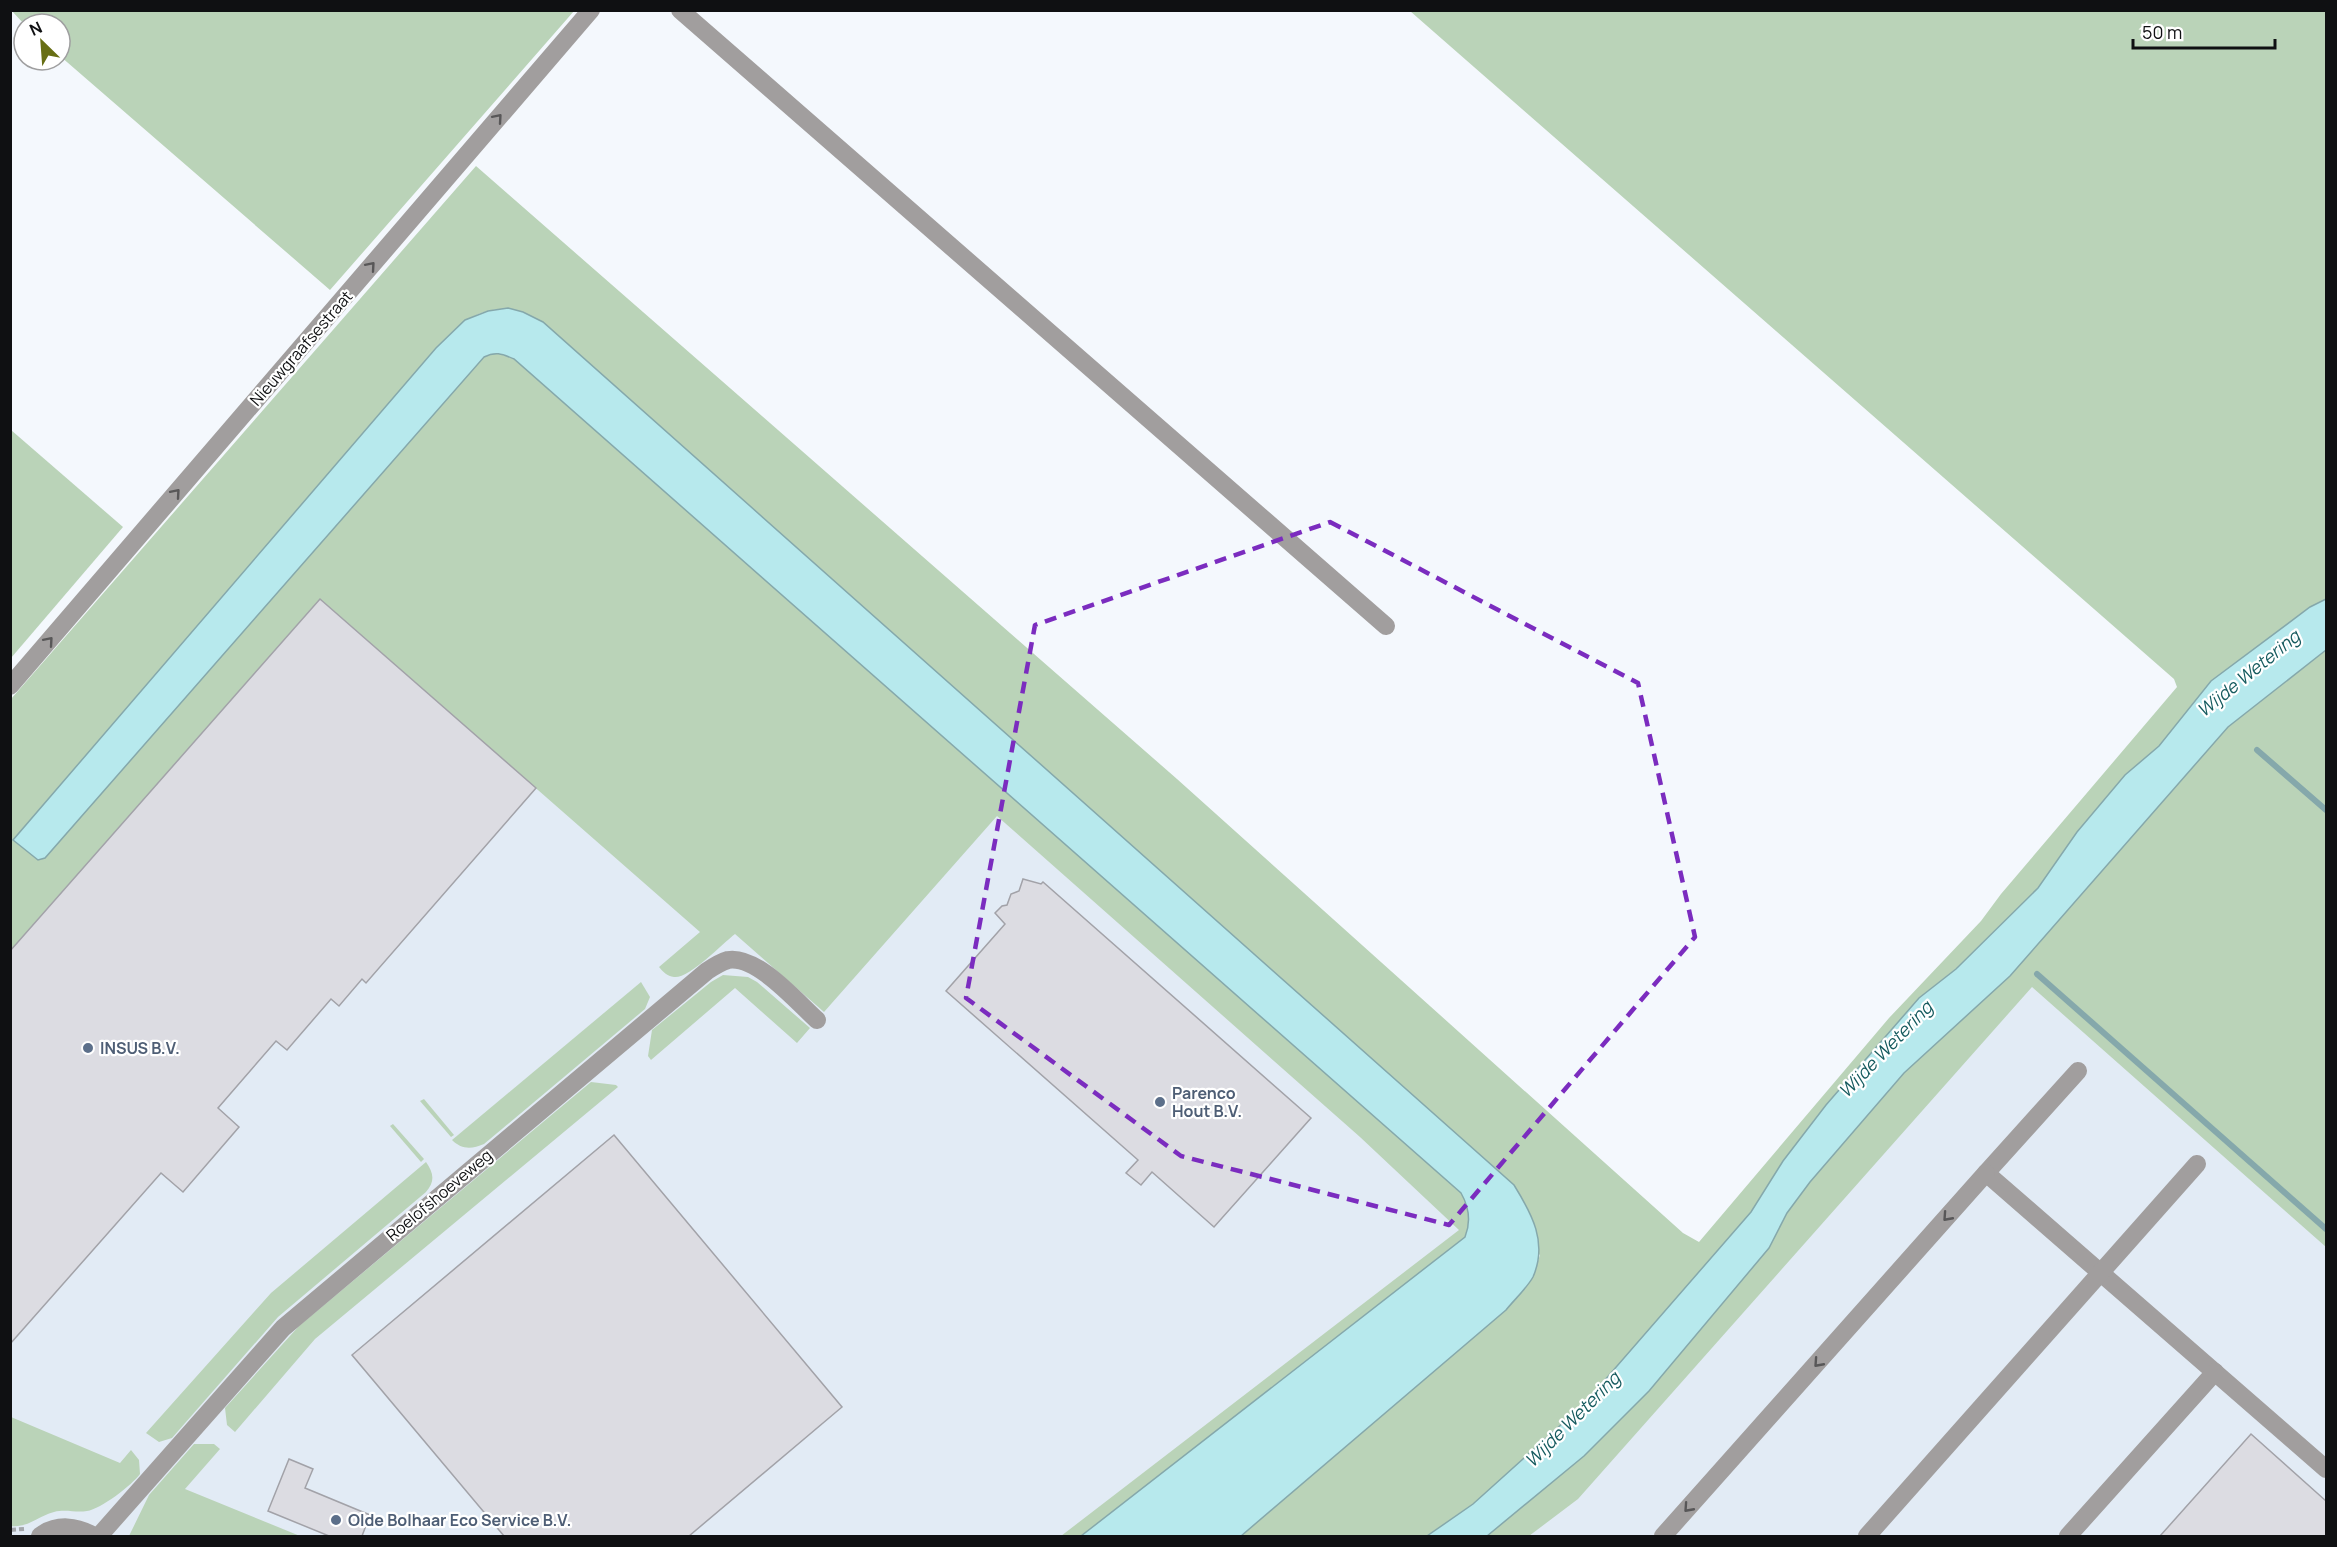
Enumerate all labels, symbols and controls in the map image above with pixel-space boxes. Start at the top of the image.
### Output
north arrow [12,12,72,72]
scale bar [2133,12,2276,50]
text: N [26,16,46,41]
text: 50 m [2142,20,2182,44]
one-way arrow [491,114,502,125]
one-way arrow [364,262,375,273]
street label: Nieuwgraafsestraat [245,286,357,410]
one-way arrow [169,489,180,500]
water label: Wijde Wetering [2192,623,2305,722]
one-way arrow [41,637,52,648]
water label: Wijde Wetering [1833,994,1938,1103]
place label: INSUS B.V. [100,1037,180,1059]
marker: INSUS B.V. [81,1041,95,1055]
place label: Parenco Hout B.V. [1172,1082,1242,1122]
marker: Parenco Hout B.V. [1153,1095,1167,1109]
street label: Roelofshoeveweg [381,1144,497,1246]
one-way arrow [1943,1210,1954,1221]
one-way arrow [1814,1356,1825,1367]
water label: Wijde Wetering [1519,1365,1626,1472]
one-way arrow [1684,1502,1695,1512]
place label: Olde Bolhaar Eco Service B.V. [348,1509,571,1531]
marker: Olde Bolhaar Eco Service B.V. [329,1513,343,1527]

